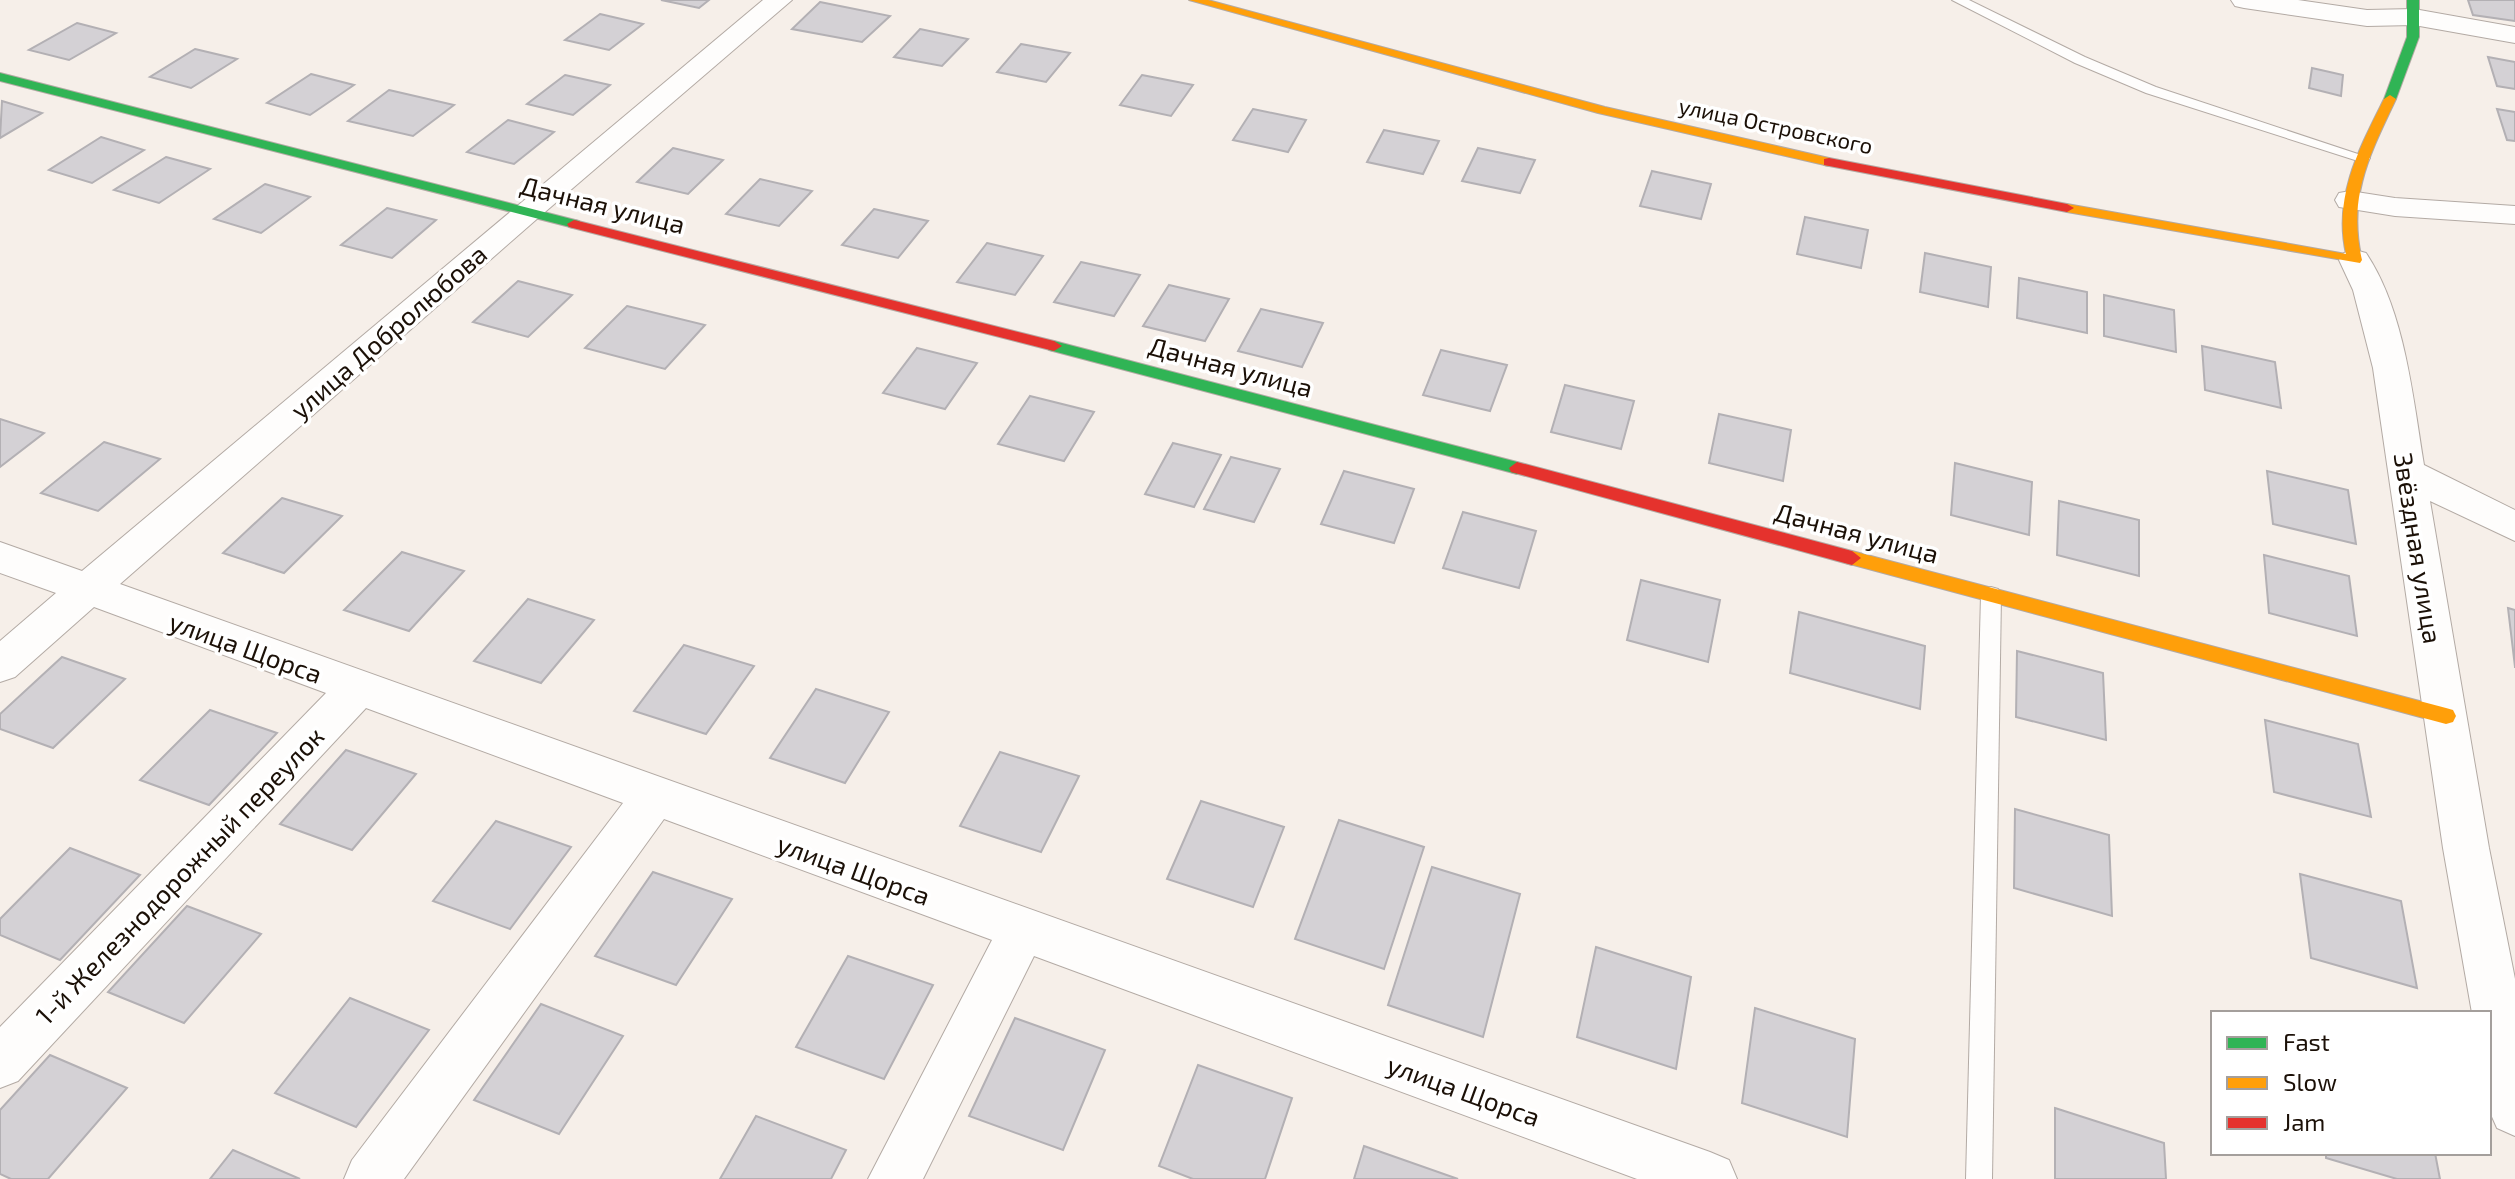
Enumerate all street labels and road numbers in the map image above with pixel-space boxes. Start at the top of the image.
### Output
street label: улица Островского [1676,92,1875,159]
street label: Дачная улица [517,169,688,240]
street label: улица Добролюбова [284,237,493,425]
street label: Дачная улица [1145,329,1316,404]
street label: Звёздная улица [2388,450,2449,646]
street label: Дачная улица [1771,495,1942,570]
street label: улица Щорса [165,605,327,690]
street label: 1-й Железнодорожный переулок [28,720,330,1031]
street label: улица Щорса [773,827,935,912]
street label: улица Щорса [1383,1048,1545,1133]

